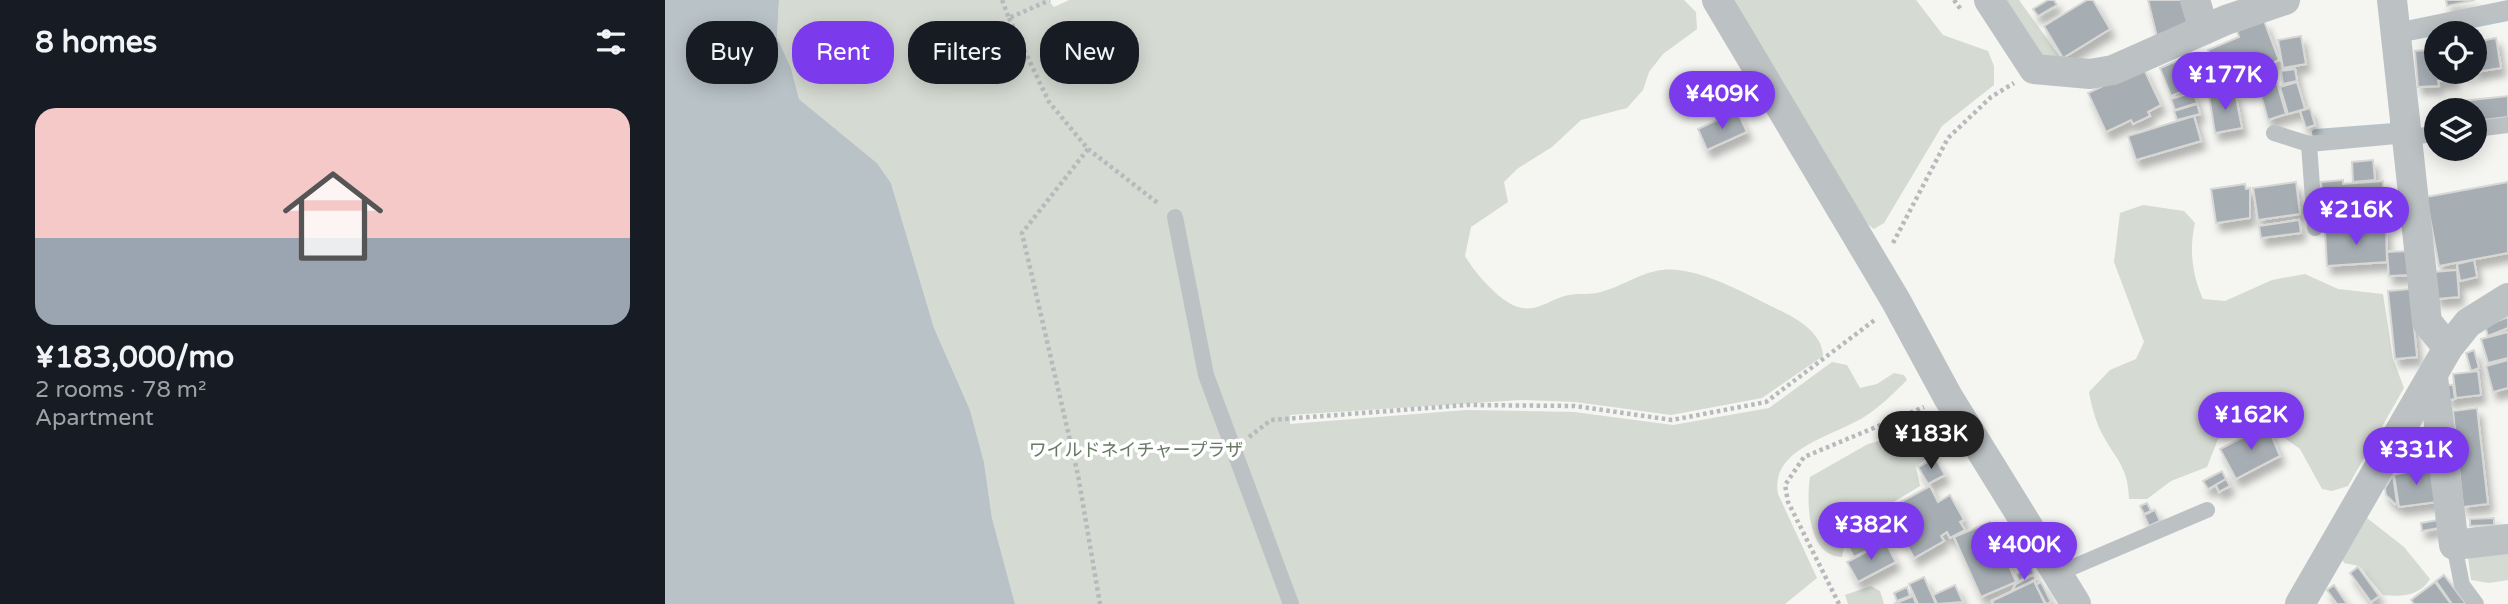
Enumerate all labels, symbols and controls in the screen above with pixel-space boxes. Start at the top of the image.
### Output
chip: Buy [686,21,778,84]
chip: Rent [792,21,894,84]
chip: Filters [908,21,1026,84]
chip: New [1040,21,1139,84]
map controls [2424,21,2487,161]
button: locate [2424,21,2487,84]
icon: filters [592,23,630,61]
text: 8 homes [35,24,157,61]
pin: ¥177K [2176,52,2274,112]
text: ¥177K [2188,61,2262,89]
pin: ¥409K [1673,72,1771,131]
text: ¥409K [1685,80,1759,108]
button: layers [2424,98,2487,161]
icon: home [270,153,396,279]
pin: ¥216K [2307,188,2405,247]
text: ¥216K [2319,196,2393,224]
text: ¥183,000/mo [35,339,234,376]
text: 2 rooms · 78 m² [35,376,206,404]
pin: ¥162K [2202,392,2300,452]
text: ¥162K [2214,401,2288,429]
text: Apartment [35,404,154,432]
pin: ¥183K [1882,412,1980,471]
text: ¥183K [1894,420,1968,448]
pin: ¥331K [2367,428,2465,487]
text: ¥331K [2379,436,2453,464]
park label: ワイルドネイチャープラザ [1029,439,1243,461]
pin: ¥382K [1822,503,1920,562]
text: ¥382K [1834,511,1908,539]
pin: ¥400K [1975,522,2073,582]
text: ¥400K [1987,531,2061,559]

